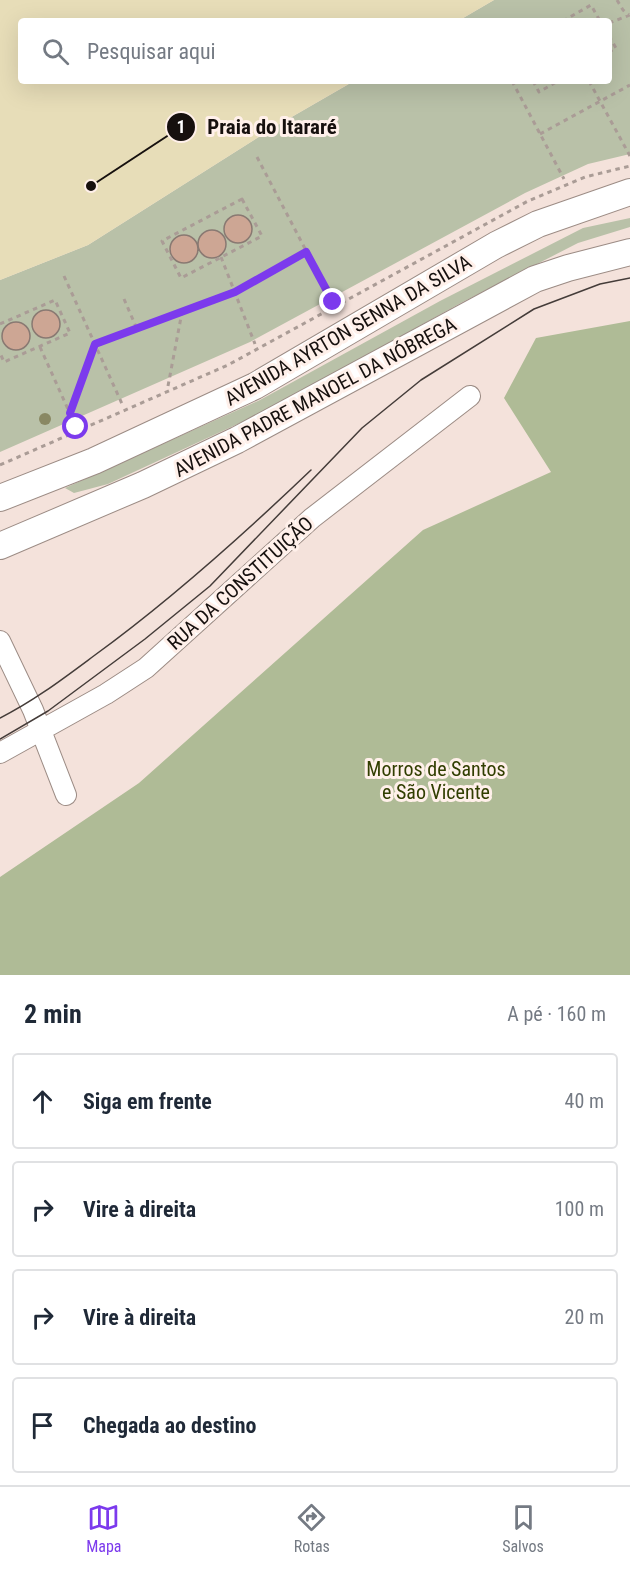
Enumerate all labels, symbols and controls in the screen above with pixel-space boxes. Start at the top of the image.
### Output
search box [18,18,612,84]
icon: search [39,35,72,68]
text: Pesquisar aqui [87,39,216,64]
callout: Praia do Itararé [166,107,349,146]
text: Praia do Itararé [207,115,337,139]
text: 1 [176,116,186,137]
street label: AVENIDA AYRTON SENNA DA SILVA [221,249,476,411]
route end [319,288,345,314]
street label: AVENIDA PADRE MANOEL DA NÓBREGA [170,312,461,482]
route start [62,413,88,439]
street label: RUA DA CONSTITUIÇÃO [162,511,318,655]
park label: Morros de Santos e São Vicente [366,757,506,804]
text: 2 min [24,999,82,1029]
text: A pé · 160 m [507,1002,606,1026]
icon: ahead [26,1085,59,1118]
text: Siga em frente [83,1089,212,1114]
text: 40 m [565,1089,604,1113]
icon: right [26,1193,59,1226]
text: Vire à direita [83,1197,196,1222]
text: 100 m [555,1197,604,1221]
icon: right [26,1301,59,1334]
text: Vire à direita [83,1305,196,1330]
text: 20 m [565,1305,604,1329]
icon: arrive [26,1409,59,1442]
text: Chegada ao destino [83,1413,257,1438]
tab: Mapa [86,1501,121,1556]
tab: Rotas [294,1501,330,1556]
tab: Salvos [502,1501,544,1556]

